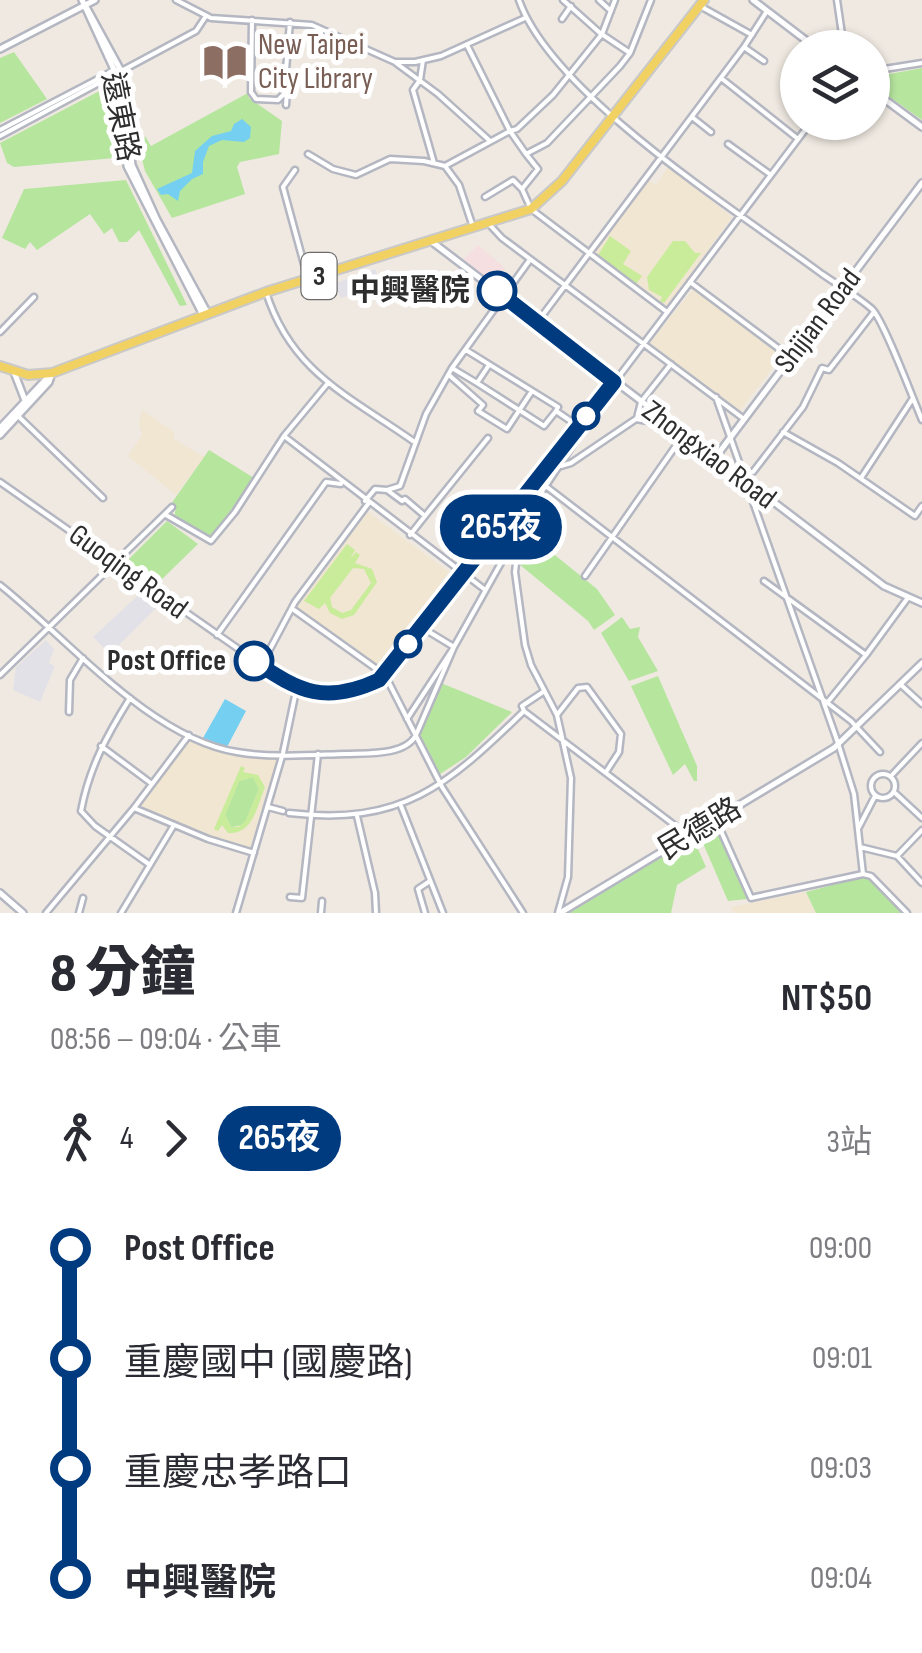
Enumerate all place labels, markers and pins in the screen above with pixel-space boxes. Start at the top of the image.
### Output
place label: New Taipei City Library [258,27,373,97]
library icon: New Taipei City Library [201,38,249,86]
marker: 中興醫院 [478,272,516,310]
place label: 中興醫院 [350,273,470,309]
unlabelled marker [573,403,599,429]
unlabelled marker [395,631,421,657]
marker: Post Office [235,642,273,680]
place label: Post Office [107,643,226,679]

